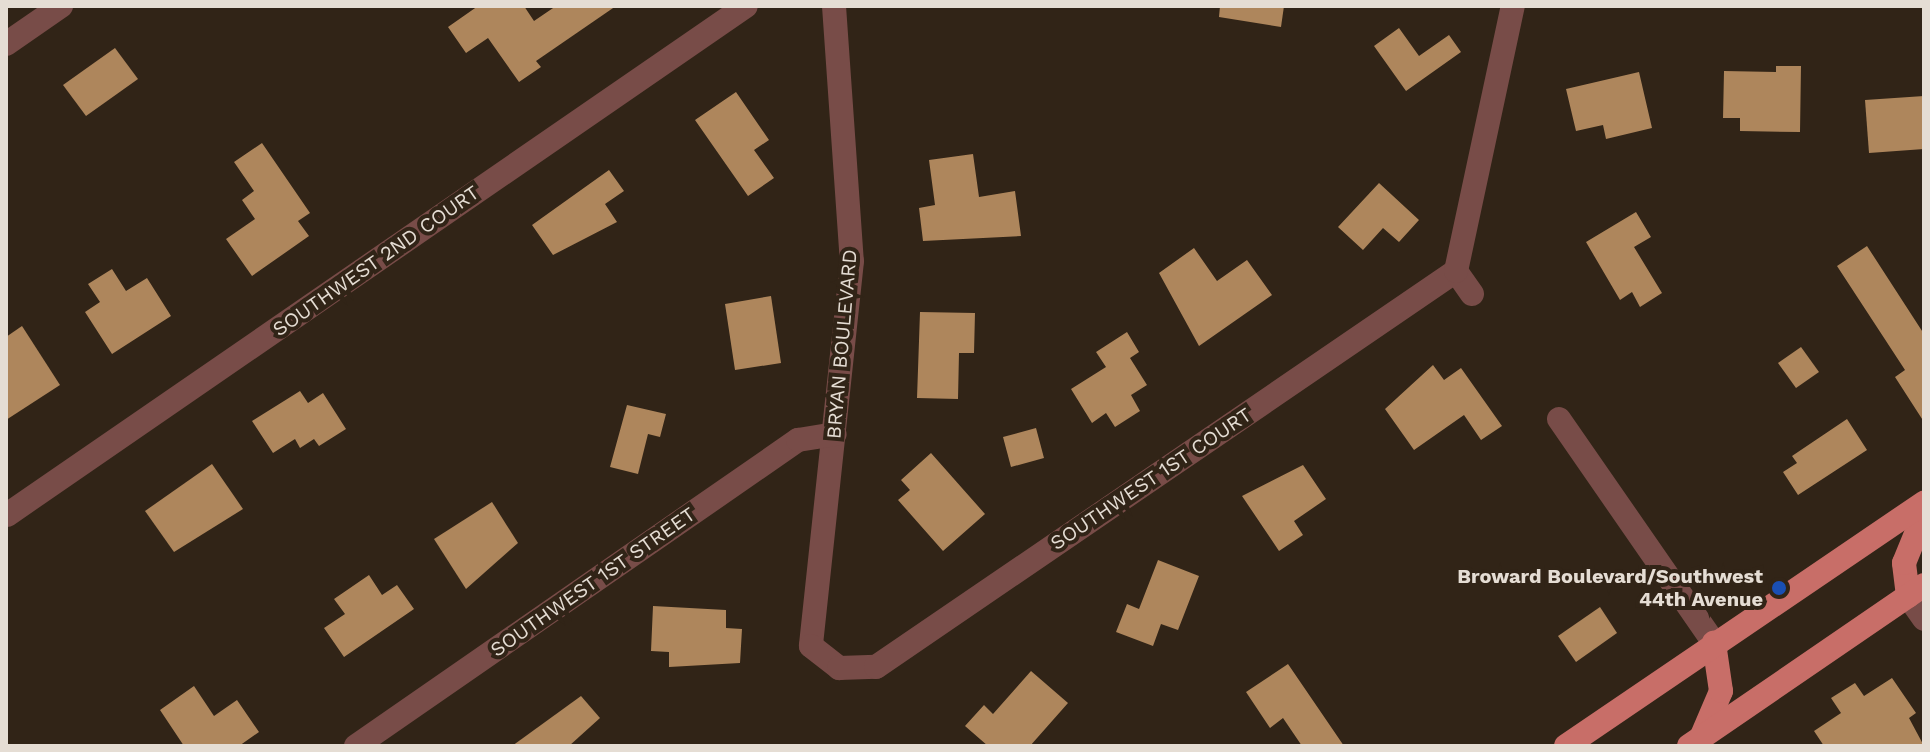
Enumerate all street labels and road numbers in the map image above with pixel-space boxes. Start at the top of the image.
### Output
street label: SOUTHWEST 2ND COURT [268,180,484,342]
street label: BRYAN BOULEVARD [822,248,862,440]
street label: SOUTHWEST 1ST COURT [1045,402,1257,556]
street label: SOUTHWEST 1ST STREET [485,502,701,662]

